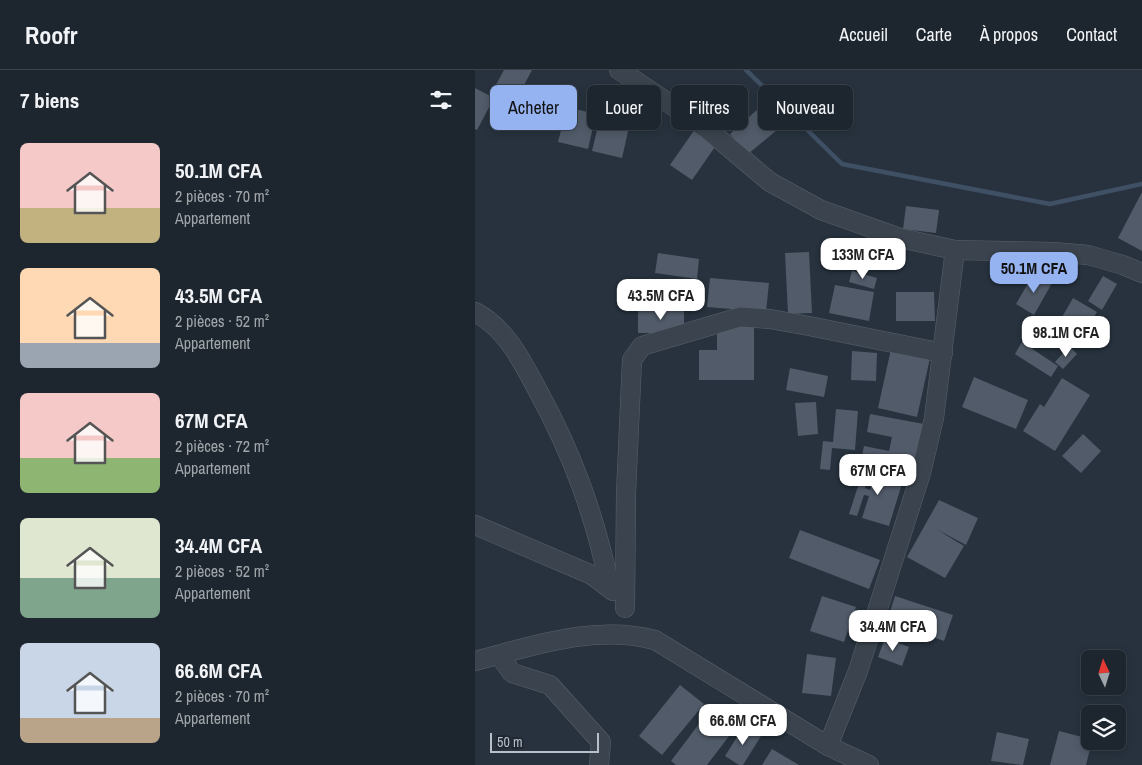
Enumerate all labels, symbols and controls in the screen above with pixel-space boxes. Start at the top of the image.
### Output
text: Roofr [25,19,77,51]
text: Accueil [839,22,888,47]
text: Carte [916,22,952,47]
text: À propos [980,22,1038,47]
text: Contact [1066,22,1117,47]
chip: Acheter [490,85,577,130]
chip: Louer [587,85,661,130]
chip: Filtres [671,85,748,130]
chip: Nouveau [758,85,853,130]
text: 7 biens [20,86,79,115]
icon: filters [427,86,455,114]
text: 50.1M CFA [175,156,262,185]
icon: home [60,163,120,223]
text: 2 pièces · 70 m² [175,185,269,207]
text: Appartement [175,207,250,229]
pin: 133M CFA [811,238,915,280]
text: 133M CFA [832,243,894,265]
pin: 50.1M CFA [977,252,1091,294]
text: 50.1M CFA [1001,257,1067,279]
pin: 43.5M CFA [604,278,718,321]
text: 43.5M CFA [175,281,262,310]
text: 43.5M CFA [628,284,694,306]
icon: home [60,288,120,348]
text: 2 pièces · 52 m² [175,310,269,332]
pin: 98.1M CFA [1009,316,1123,358]
text: 98.1M CFA [1033,321,1099,343]
text: Appartement [175,332,250,354]
text: 67M CFA [175,406,248,435]
icon: home [60,413,120,473]
text: 2 pièces · 72 m² [175,435,269,457]
pin: 67M CFA [832,454,924,496]
text: Appartement [175,457,250,479]
text: 67M CFA [850,459,906,481]
text: 34.4M CFA [175,531,262,560]
icon: home [60,538,120,598]
text: 2 pièces · 52 m² [175,560,269,582]
text: Appartement [175,582,250,604]
pin: 34.4M CFA [836,610,950,652]
text: 34.4M CFA [860,615,926,637]
north arrow [1081,650,1126,695]
map controls [1081,650,1126,750]
text: 66.6M CFA [175,656,262,685]
icon: home [60,663,120,723]
text: 2 pièces · 70 m² [175,685,269,707]
pin: 66.6M CFA [686,704,800,746]
button: layers [1081,705,1126,750]
text: Appartement [175,707,250,729]
text: 66.6M CFA [710,709,776,731]
scale bar [490,730,599,753]
text: 50 m [497,733,523,751]

